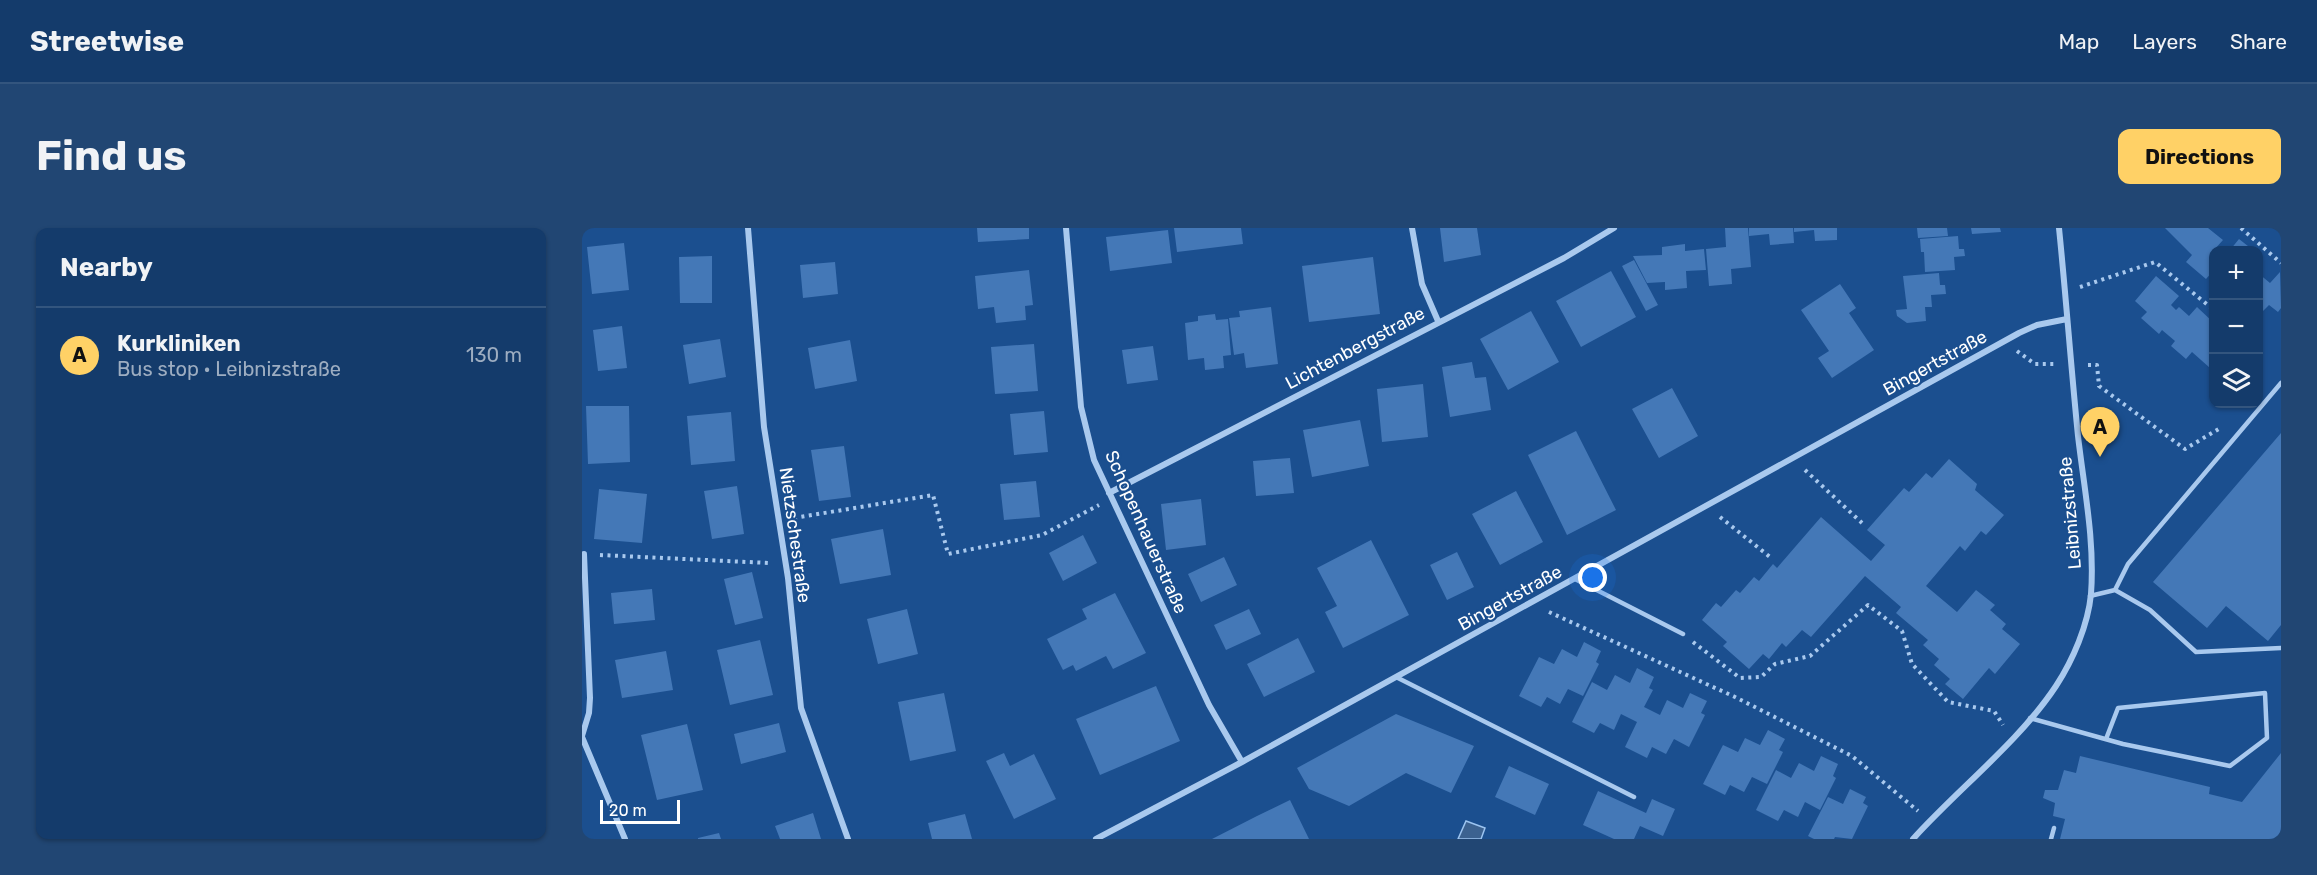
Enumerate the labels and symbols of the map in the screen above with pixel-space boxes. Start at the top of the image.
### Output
street label: Lichtenbergstraße [1281,302,1429,394]
street label: Bingertstraße [1879,325,1991,401]
pin: A [2080,408,2120,457]
street label: Schopenhauerstraße [1100,447,1192,617]
street label: Leibnizstraße [2054,456,2086,570]
street label: Nietzschestraße [775,466,815,604]
street label: Bingertstraße [1454,560,1566,636]
your location [1578,563,1607,592]
scale bar [600,797,680,824]

